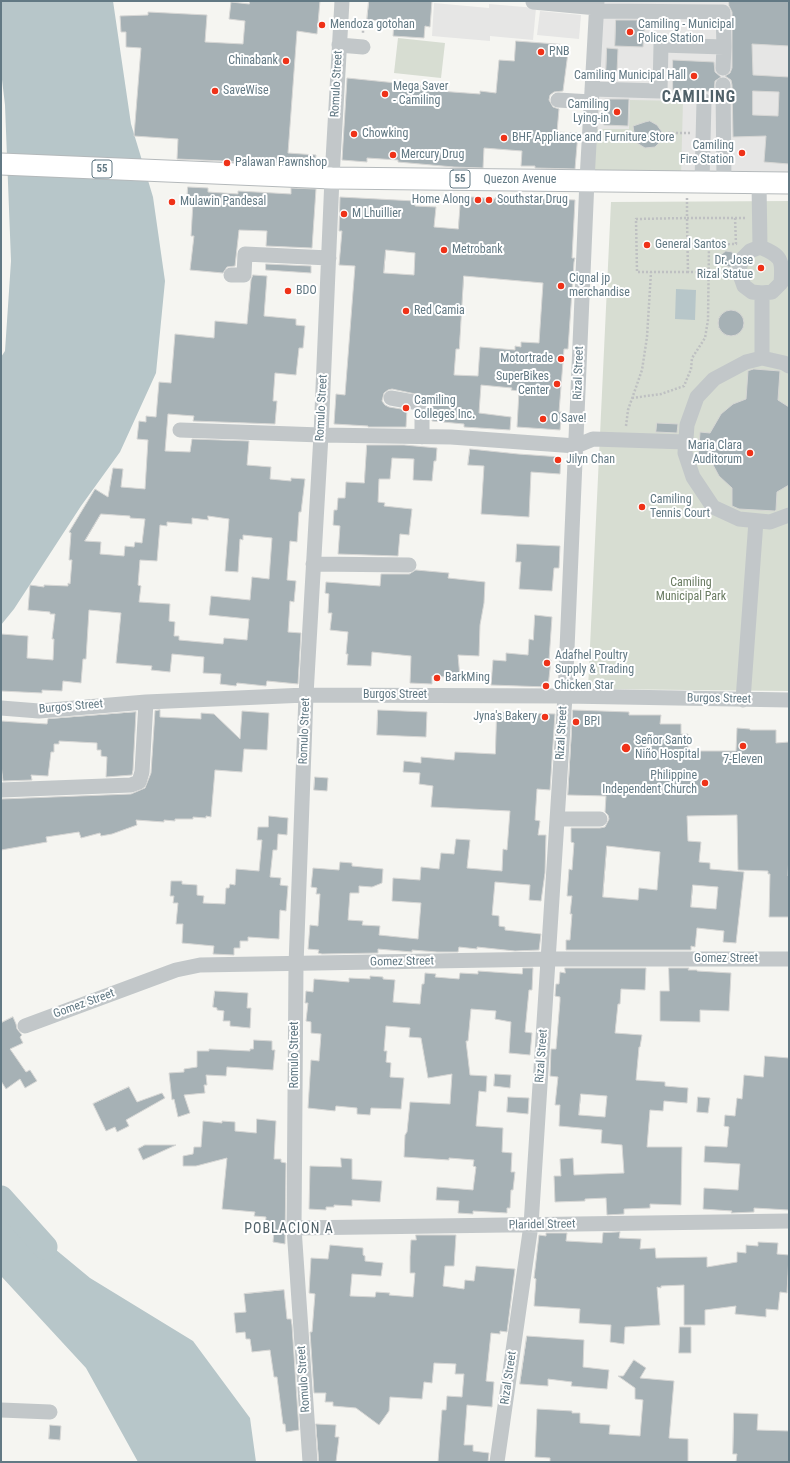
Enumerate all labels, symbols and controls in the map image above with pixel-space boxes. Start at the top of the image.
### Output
place label: Mendoza gotohan [330,18,415,32]
place label: Camiling - Municipal Police Station [638,18,734,46]
marker: Mendoza gotohan [317,20,327,30]
marker: Camiling - Municipal Police Station [625,27,635,37]
place label: PNB [549,45,570,59]
marker: PNB [536,47,546,57]
street label: Romulo Street [328,50,346,118]
place label: Chinabank [228,54,278,68]
marker: Chinabank [281,56,291,66]
place label: Camiling Municipal Hall [574,69,686,83]
marker: Camiling Municipal Hall [689,71,699,81]
place label: Mega Saver - Camiling [393,80,448,108]
place label: SaveWise [223,84,269,98]
marker: SaveWise [210,86,220,96]
district label: CAMILING [662,88,736,108]
marker: Mega Saver - Camiling [380,89,390,99]
place label: Camiling Lying-in [567,98,609,126]
marker: Camiling Lying-in [612,107,622,117]
place label: Chowking [362,127,408,141]
marker: Chowking [349,129,359,139]
place label: BHF Appliance and Furniture Store [512,131,674,145]
marker: BHF Appliance and Furniture Store [499,133,509,143]
place label: Camiling Fire Station [680,139,734,167]
place label: Mercury Drug [401,148,464,162]
marker: Camiling Fire Station [737,148,747,158]
marker: Mercury Drug [388,150,398,160]
place label: Palawan Pawnshop [235,156,327,170]
marker: Palawan Pawnshop [222,158,232,168]
road number: 55 [92,160,112,178]
road number: 55 [450,170,470,188]
street label: Quezon Avenue [484,173,556,187]
place label: Home Along [412,193,470,207]
place label: Southstar Drug [497,193,568,207]
place label: Mulawin Pandesal [180,195,266,209]
marker: Home Along [473,195,483,205]
marker: Southstar Drug [484,195,494,205]
marker: Mulawin Pandesal [167,197,177,207]
place label: M Lhuillier [352,207,401,221]
marker: M Lhuillier [339,209,349,219]
place label: General Santos [655,238,727,252]
marker: General Santos [642,240,652,250]
place label: Metrobank [452,243,503,257]
marker: Metrobank [439,245,449,255]
place label: Dr. Jose Rizal Statue [697,254,753,282]
marker: Dr. Jose Rizal Statue [756,263,766,273]
place label: Cignal jp merchandise [569,272,630,300]
marker: Cignal jp merchandise [556,281,566,291]
place label: BDO [296,284,317,298]
marker: BDO [283,286,293,296]
place label: Red Camia [414,304,465,318]
marker: Red Camia [401,306,411,316]
street label: Rizal Street [571,346,587,400]
place label: Motortrade [500,352,553,366]
marker: Motortrade [556,354,566,364]
place label: SuperBikes Center [496,370,549,398]
street label: Romulo Street [313,374,331,442]
marker: SuperBikes Center [552,379,562,389]
place label: Camiling Colleges Inc. [414,394,475,422]
marker: Camiling Colleges Inc. [401,403,411,413]
place label: O Save! [551,412,586,426]
marker: O Save! [538,414,548,424]
place label: Maria Clara Auditorum [688,439,742,467]
marker: Maria Clara Auditorum [745,448,755,458]
place label: Jilyn Chan [566,453,615,467]
marker: Jilyn Chan [553,455,563,465]
place label: Camiling Tennis Court [650,493,710,521]
marker: Camiling Tennis Court [637,502,647,512]
park label: Camiling Municipal Park [656,576,726,604]
place label: Adafhel Poultry Supply & Trading [555,649,634,677]
marker: Adafhel Poultry Supply & Trading [542,658,552,668]
place label: BarkMing [445,671,490,685]
marker: BarkMing [432,673,442,683]
place label: Chicken Star [554,679,614,693]
marker: Chicken Star [541,681,551,691]
street label: Burgos Street [363,688,427,702]
street label: Burgos Street [687,691,751,707]
street label: Burgos Street [38,697,104,717]
street label: Romulo Street [297,697,313,765]
street label: Rizal Street [553,706,571,760]
place label: Jyna's Bakery [473,710,537,724]
marker: Jyna's Bakery [540,712,550,722]
place label: BPI [584,715,600,729]
marker: BPI [571,717,581,727]
place label: Señor Santo Niño Hospital [635,734,699,762]
marker: 7-Eleven [738,741,748,751]
marker: Señor Santo Niño Hospital [620,742,632,754]
place label: 7-Eleven [723,753,763,767]
place label: Philippine Independent Church [602,769,697,797]
marker: Philippine Independent Church [700,778,710,788]
street label: Gomez Street [694,952,758,966]
street label: Gomez Street [370,954,434,970]
street label: Gomez Street [52,986,116,1022]
street label: Romulo Street [288,1022,302,1088]
street label: Rizal Street [533,1029,551,1083]
street label: Plaridel Street [508,1217,576,1233]
district label: POBLACION A [244,1221,334,1237]
street label: Romulo Street [294,1345,314,1413]
street label: Rizal Street [498,1350,520,1406]

